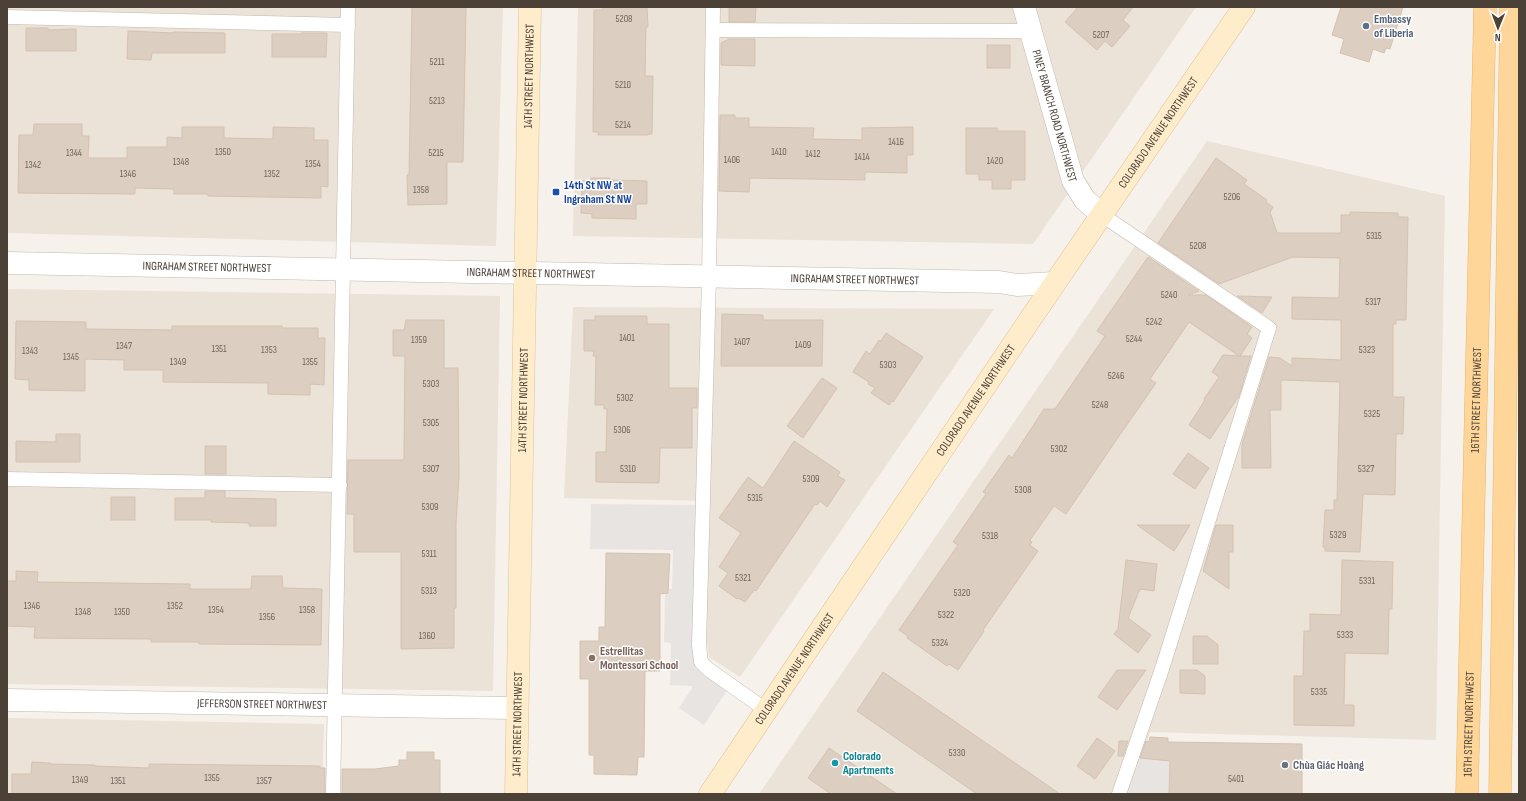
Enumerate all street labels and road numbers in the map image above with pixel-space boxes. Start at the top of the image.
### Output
street label: 14TH STREET NORTHWEST [521,23,538,129]
street label: PINEY BRANCH ROAD NORTHWEST [1028,48,1080,184]
street label: COLORADO AVENUE NORTHWEST [1115,74,1202,191]
street label: INGRAHAM STREET NORTHWEST [142,259,272,276]
street label: INGRAHAM STREET NORTHWEST [466,265,596,282]
street label: INGRAHAM STREET NORTHWEST [790,271,919,288]
street label: COLORADO AVENUE NORTHWEST [933,342,1019,459]
street label: 14TH STREET NORTHWEST [515,347,532,453]
street label: 16TH STREET NORTHWEST [1468,347,1485,453]
street label: COLORADO AVENUE NORTHWEST [752,610,838,728]
street label: 14TH STREET NORTHWEST [509,671,526,777]
street label: 16TH STREET NORTHWEST [1460,671,1478,777]
street label: JEFFERSON STREET NORTHWEST [196,696,327,713]

